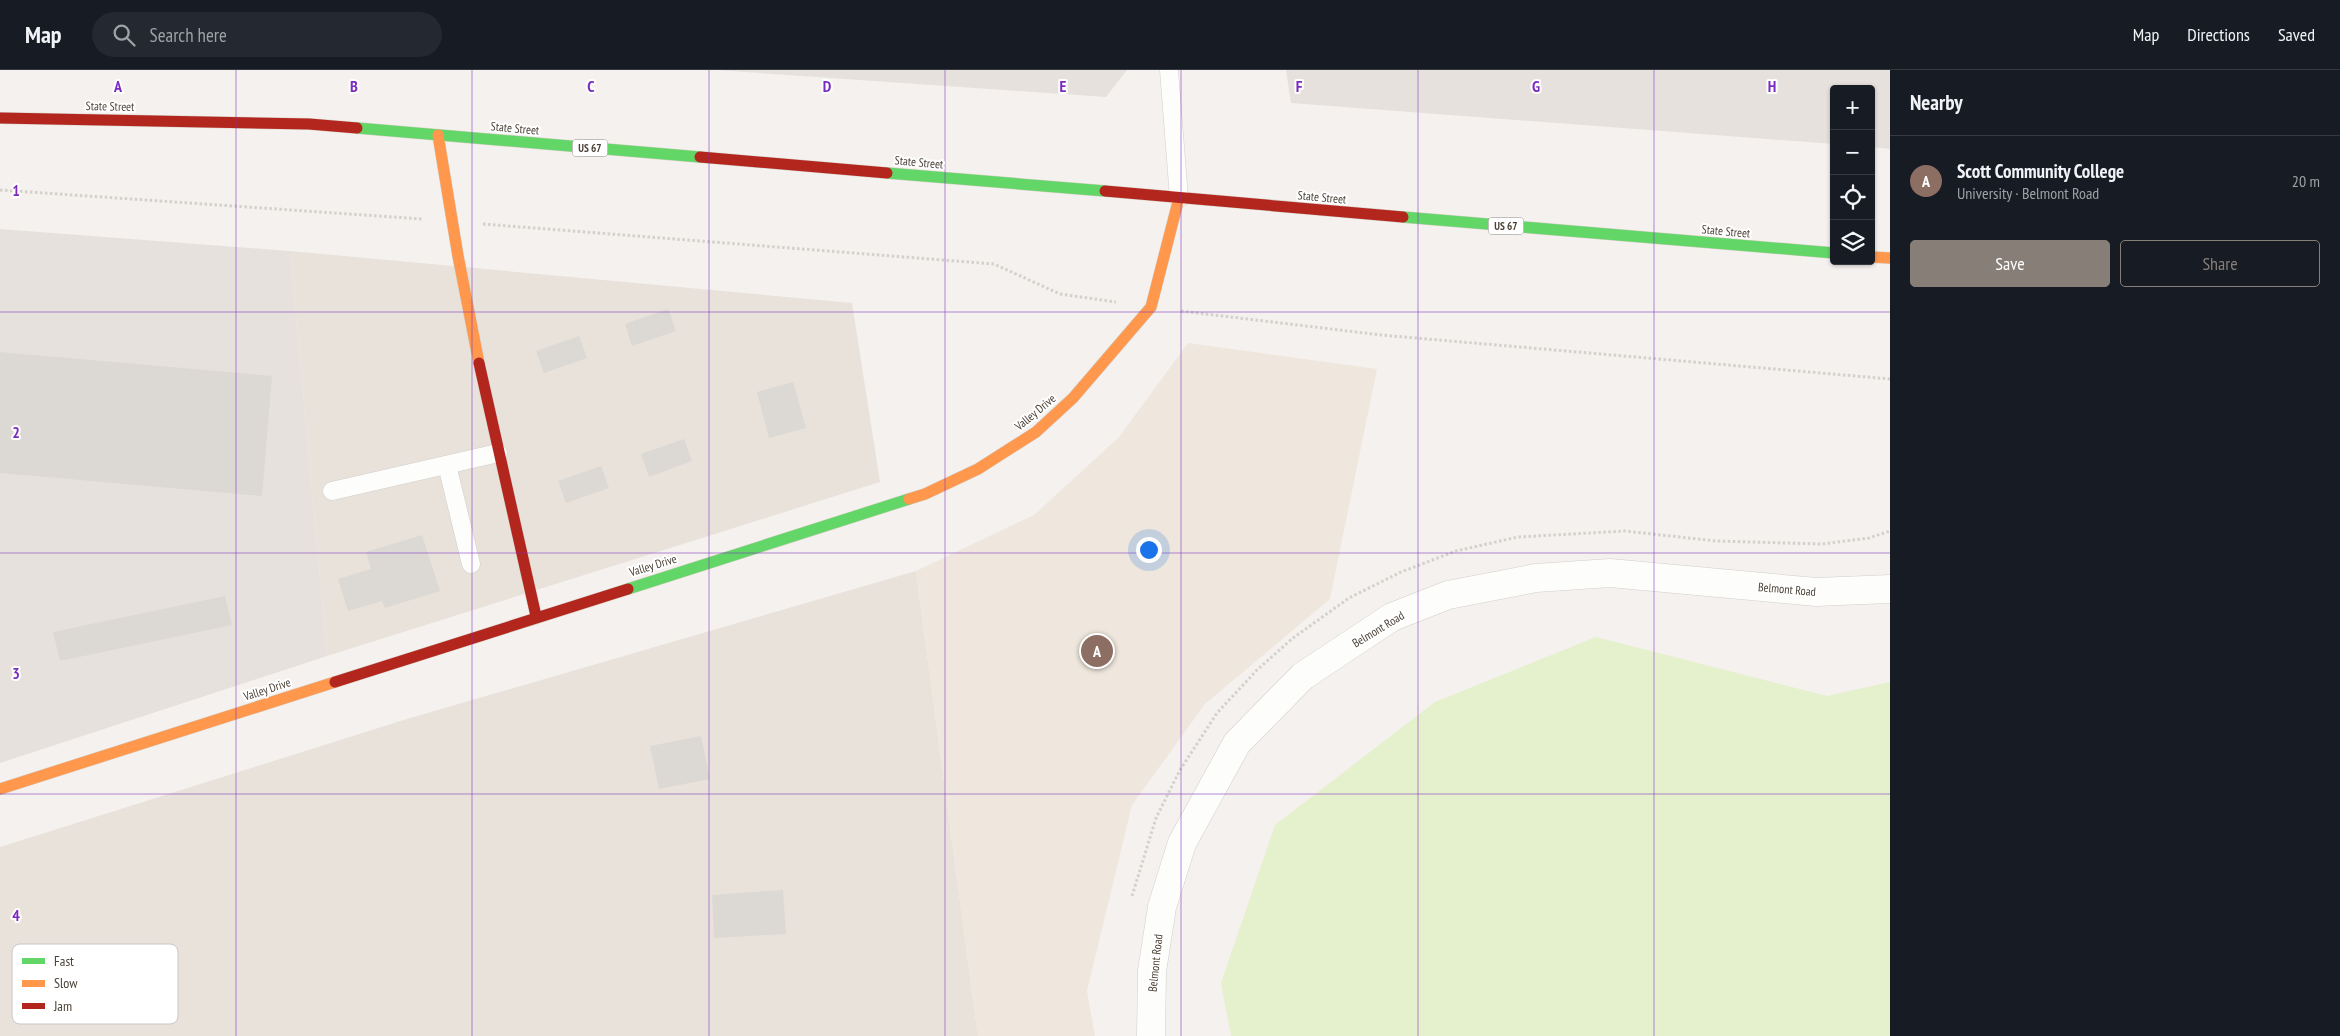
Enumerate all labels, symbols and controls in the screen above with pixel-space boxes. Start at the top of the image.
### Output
search box [92,12,442,57]
text: Map [25,19,62,50]
icon: search [110,21,138,49]
text: Search here [150,23,227,47]
text: Map [2133,23,2159,46]
text: Directions [2187,23,2250,46]
text: Saved [2278,23,2315,46]
text: A [113,76,123,96]
text: B [350,76,358,96]
text: C [587,76,595,96]
text: D [823,76,832,96]
text: E [1060,76,1067,96]
text: F [1296,76,1303,96]
text: G [1532,76,1540,96]
text: H [1768,76,1776,96]
map controls [1830,85,1875,265]
button: + [1830,85,1875,130]
text: Nearby [1910,89,1963,116]
street label: State Street [85,98,135,114]
street label: State Street [490,118,541,138]
button: − [1830,130,1875,175]
road number: US 67 [572,140,608,156]
street label: State Street [894,152,945,172]
text: Scott Community College [1957,159,2124,183]
text: A [1922,171,1930,191]
text: 20 m [2292,171,2320,191]
button: locate [1830,175,1875,220]
text: 1 [12,180,20,200]
text: University · Belmont Road [1957,183,2099,203]
street label: State Street [1297,187,1348,207]
road number: US 67 [1488,218,1524,234]
button: layers [1830,220,1875,265]
street label: State Street [1701,221,1752,241]
button: Save [1910,240,2110,287]
button: Share [2120,240,2320,287]
street label: Valley Drive [1011,391,1059,434]
text: 2 [12,422,20,442]
your location [1136,537,1162,563]
street label: Valley Drive [627,551,679,580]
street label: Belmont Road [1757,579,1817,599]
street label: Belmont Road [1349,608,1407,650]
pin: A [1081,632,1113,670]
text: 3 [12,663,20,683]
street label: Valley Drive [241,674,293,704]
text: 4 [12,905,20,925]
street label: Belmont Road [1145,933,1165,993]
legend [12,944,178,1024]
text: Fast [54,952,74,970]
text: Slow [54,974,78,992]
text: Jam [53,997,72,1015]

